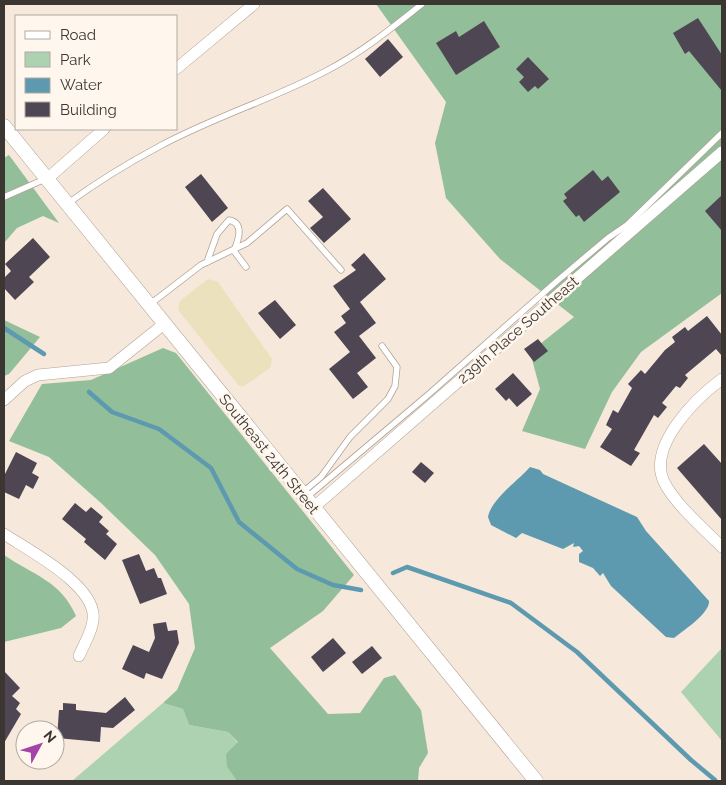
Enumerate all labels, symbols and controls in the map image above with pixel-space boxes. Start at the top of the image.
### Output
legend [15,15,178,130]
text: Road [60,26,96,44]
text: Park [60,51,91,69]
text: Water [60,76,103,94]
text: Building [60,101,117,119]
street label: 239th Place Southeast [454,273,582,387]
street label: Southeast 24th Street [215,390,323,518]
north arrow [15,720,65,770]
text: N [40,727,60,746]

